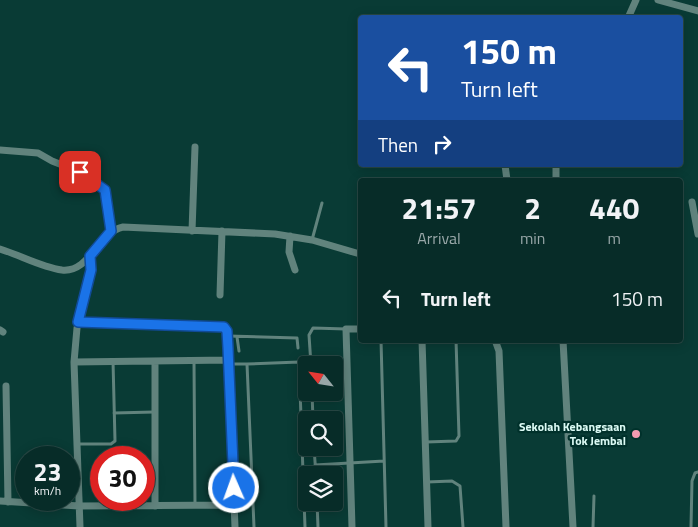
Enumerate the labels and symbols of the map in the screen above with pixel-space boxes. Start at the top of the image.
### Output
pin [59,151,101,193]
north arrow [298,356,342,401]
place label: Sekolah Kebangsaan Tok Jembal [519,417,626,450]
marker: Sekolah Kebangsaan Tok Jembal [630,428,642,440]
speed limit sign: 30 [90,446,155,511]
position arrow [207,461,259,513]

